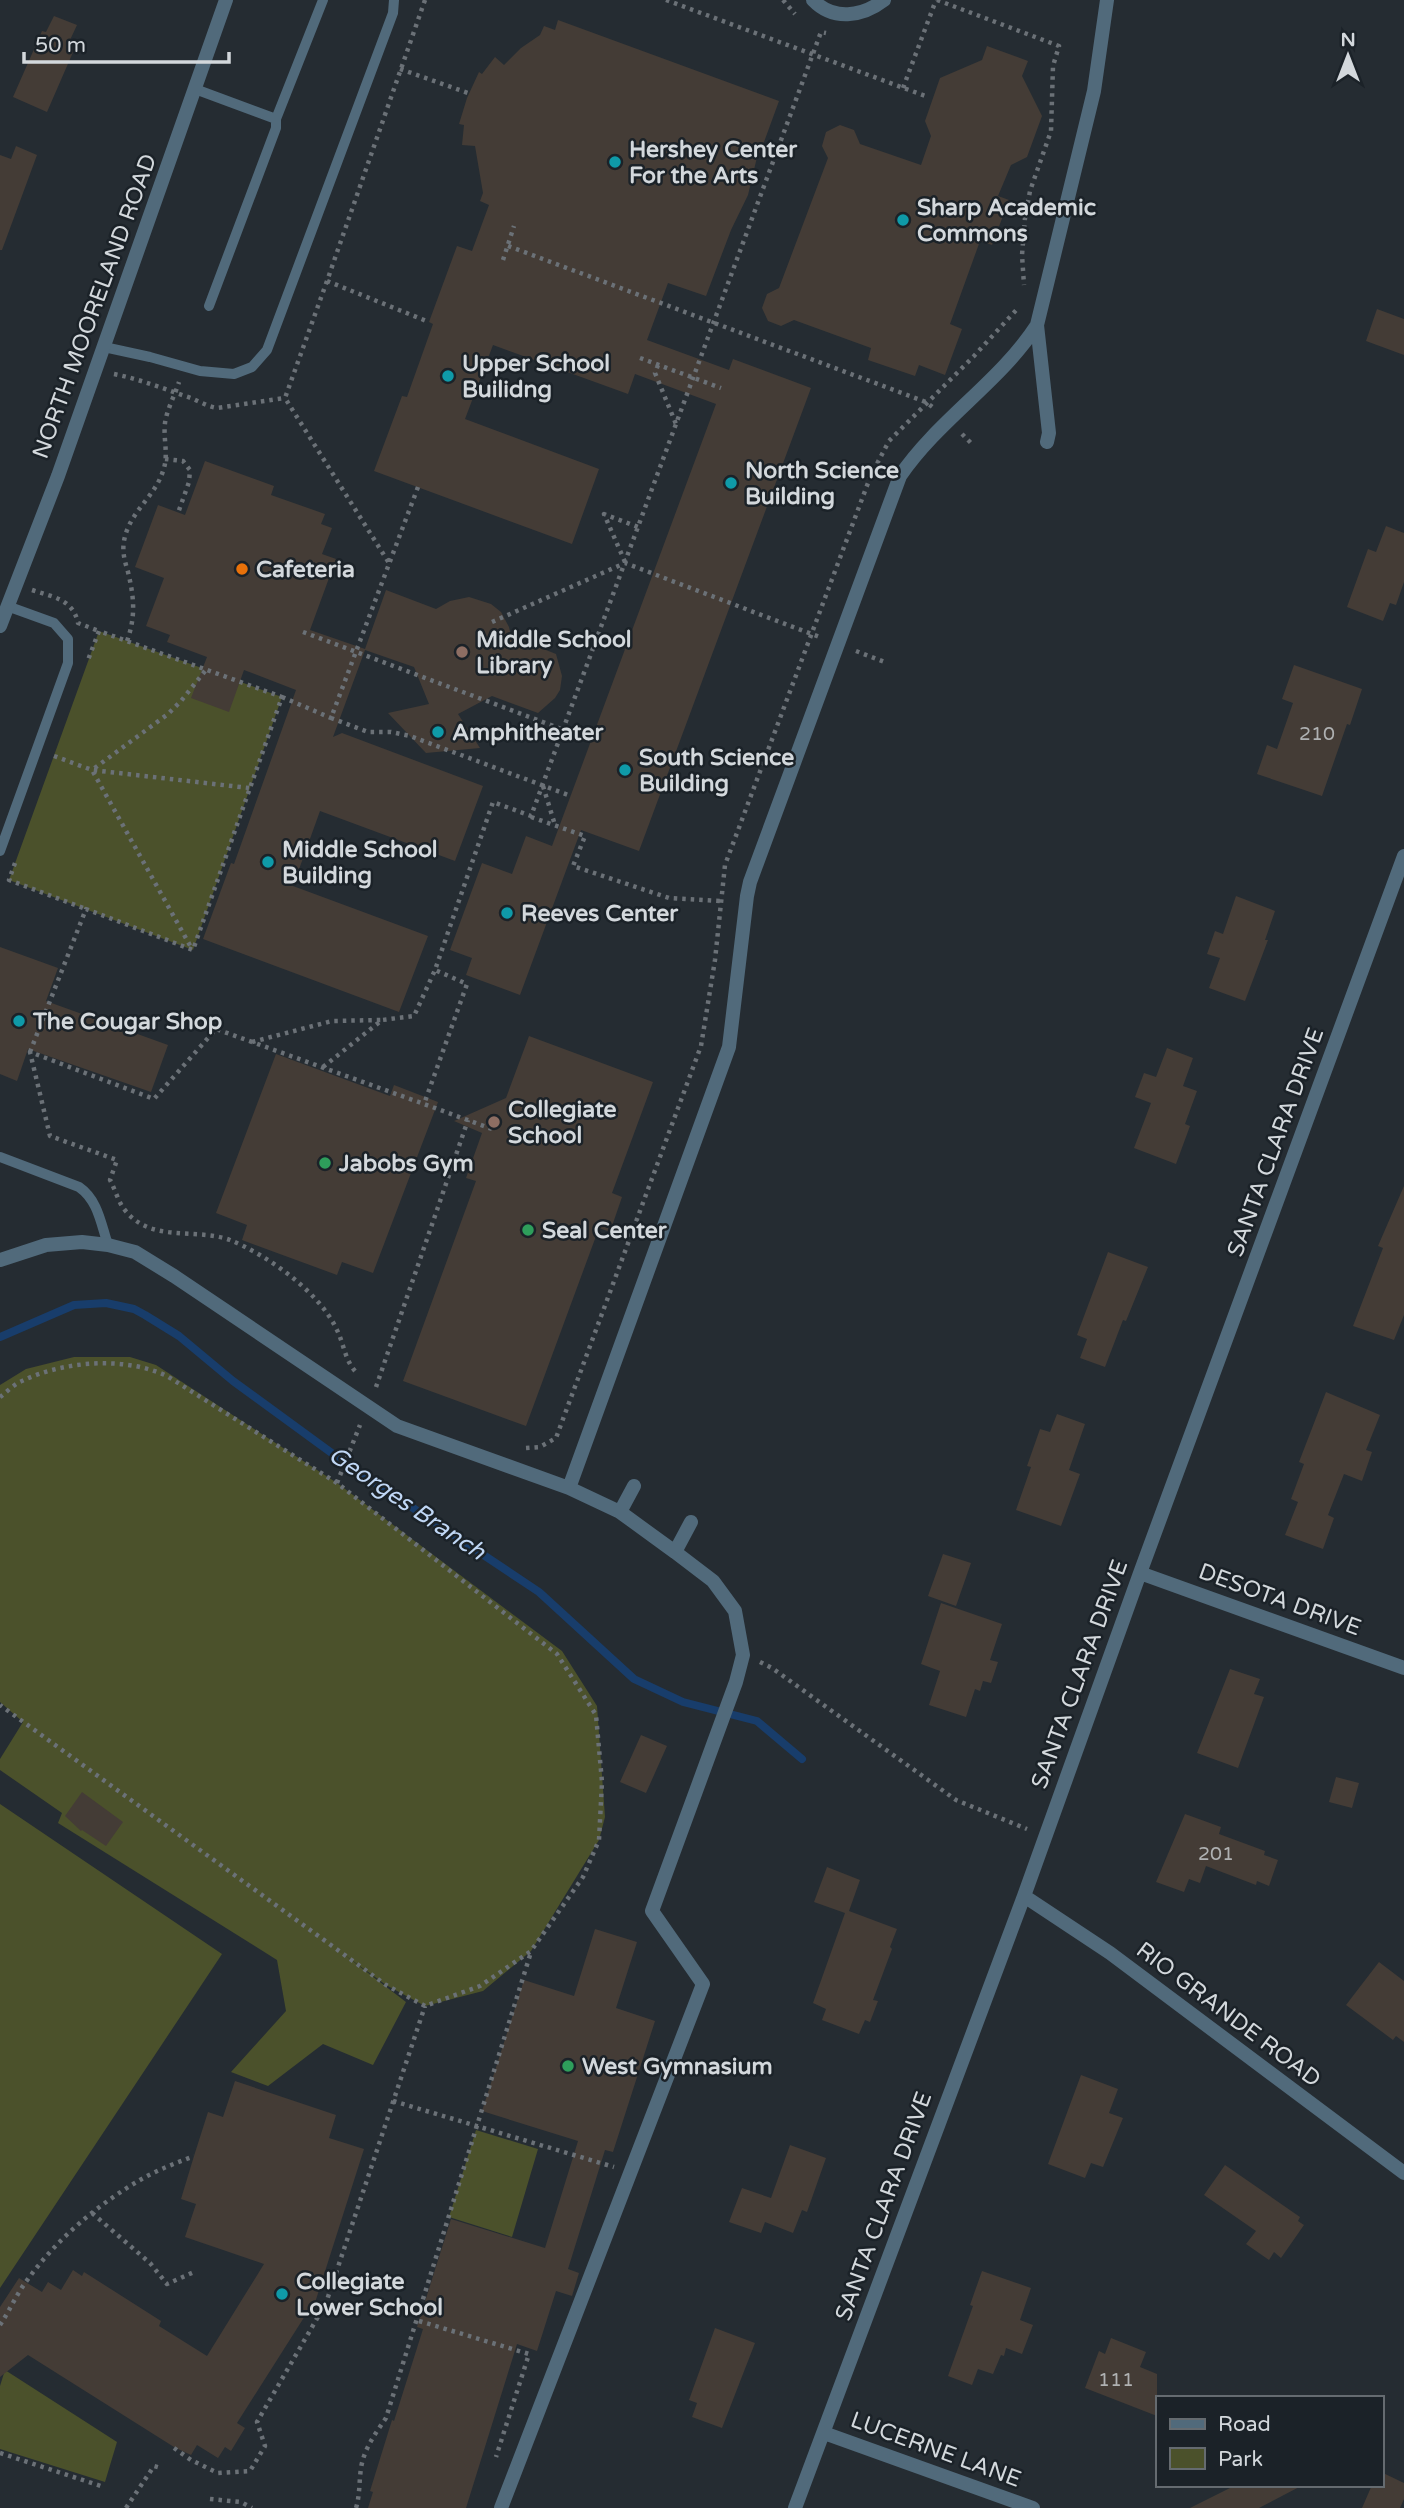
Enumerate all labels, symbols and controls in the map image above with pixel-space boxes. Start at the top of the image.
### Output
scale bar [24,21,229,65]
north arrow [1313,21,1383,91]
text: N [1340,29,1356,51]
text: 50 m [35,33,86,58]
place label: Hershey Center For the Arts [629,136,798,190]
street label: NORTH MOORELAND ROAD [27,150,163,463]
marker: Hershey Center For the Arts [607,154,623,170]
place label: Sharp Academic Commons [917,194,1096,248]
marker: Sharp Academic Commons [895,212,911,228]
place label: Upper School Builidng [462,350,610,404]
marker: Upper School Builidng [440,368,456,384]
place label: North Science Building [745,457,899,511]
marker: North Science Building [723,475,739,491]
place label: Cafeteria [256,556,355,584]
marker: Cafeteria [234,561,250,577]
place label: Middle School Library [476,626,632,680]
marker: Middle School Library [454,644,470,660]
place label: Amphitheater [452,719,604,747]
house number: 210 [1299,723,1335,745]
marker: Amphitheater [430,724,446,740]
place label: South Science Building [639,744,794,798]
marker: South Science Building [617,762,633,778]
place label: Middle School Building [282,836,438,890]
marker: Middle School Building [260,854,276,870]
place label: Reeves Center [521,900,679,928]
marker: Reeves Center [499,905,515,921]
place label: The Cougar Shop [32,1008,222,1036]
marker: The Cougar Shop [11,1013,27,1029]
street label: SANTA CLARA DRIVE [1221,1024,1330,1261]
place label: Collegiate School [508,1096,617,1150]
marker: Collegiate School [486,1114,502,1130]
place label: Jabobs Gym [338,1150,474,1178]
marker: Jabobs Gym [317,1155,333,1171]
place label: Seal Center [542,1217,668,1245]
marker: Seal Center [520,1222,536,1238]
water label: Georges Branch [323,1440,492,1567]
street label: SANTA CLARA DRIVE [1025,1556,1134,1793]
street label: DESOTA DRIVE [1195,1558,1365,1642]
house number: 201 [1198,1843,1234,1865]
street label: RIO GRANDE ROAD [1130,1936,1326,2093]
place label: West Gymnasium [582,2053,773,2081]
marker: West Gymnasium [560,2058,576,2074]
street label: SANTA CLARA DRIVE [829,2088,938,2325]
place label: Collegiate Lower School [296,2268,443,2322]
marker: Collegiate Lower School [274,2286,290,2302]
house number: 111 [1098,2369,1134,2391]
legend [1156,2396,1383,2487]
street label: LUCERNE LANE [847,2406,1025,2494]
text: Road [1218,2412,1271,2437]
text: Park [1218,2447,1263,2472]

